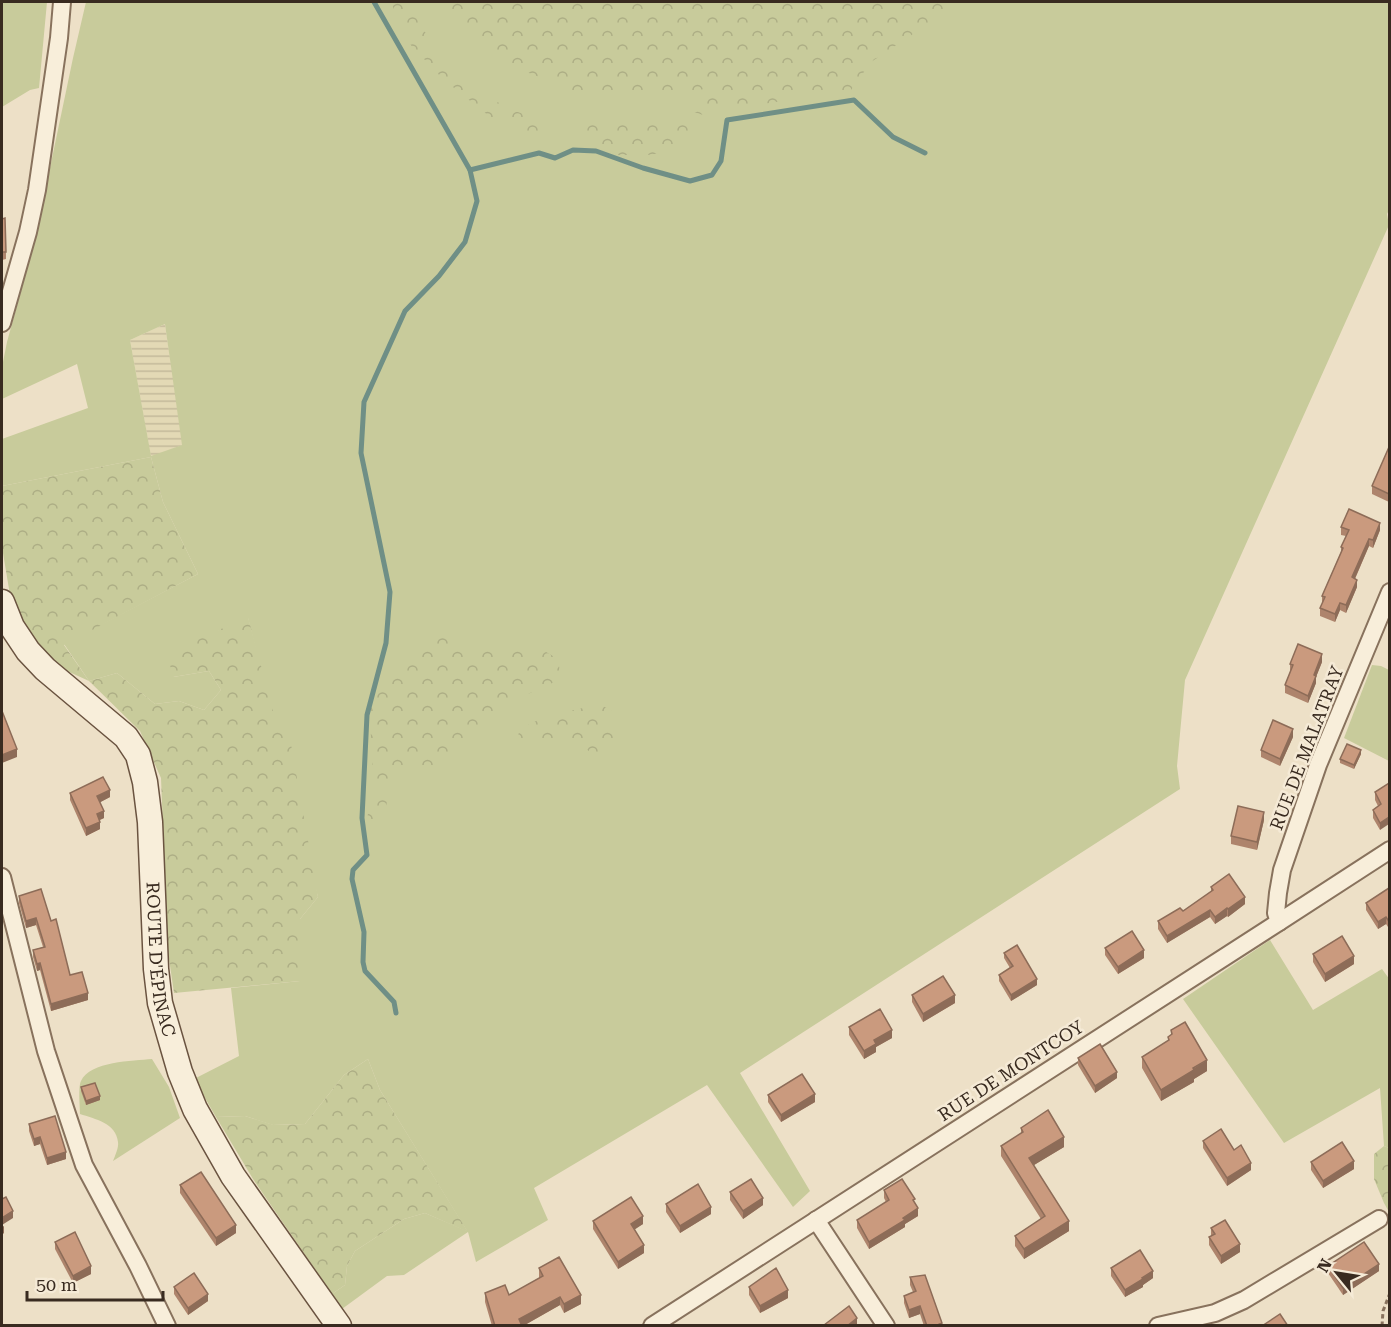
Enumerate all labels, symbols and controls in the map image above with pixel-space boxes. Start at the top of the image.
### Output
street label: RUE DE MALATRAY [1265,662,1348,833]
street label: ROUTE D'ÉPINAC [142,881,180,1039]
street label: RUE DE MONTCOY [934,1015,1088,1125]
north arrow [1307,1243,1367,1303]
text: N [1313,1256,1336,1276]
scale bar [27,1264,164,1302]
text: 50 m [36,1274,77,1295]

